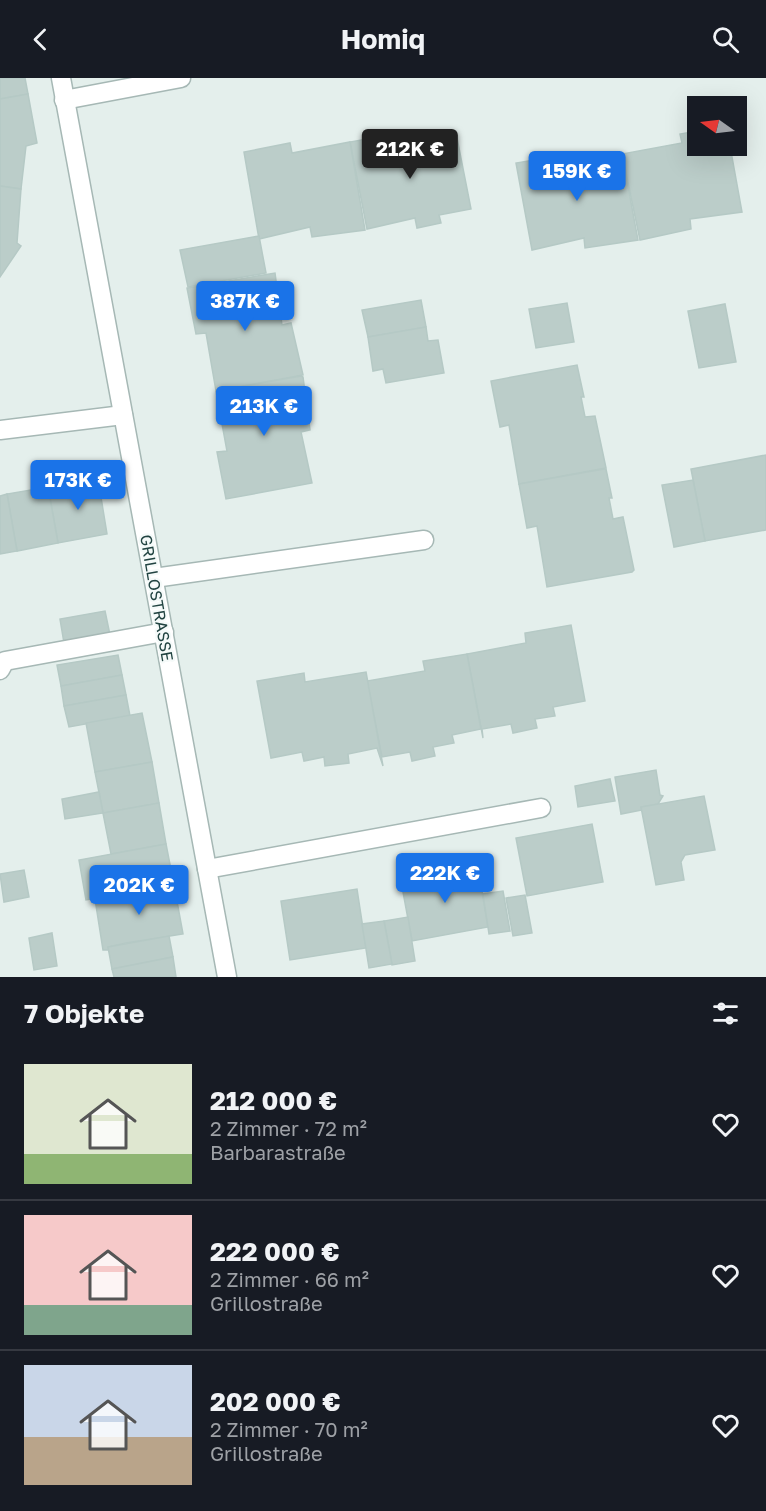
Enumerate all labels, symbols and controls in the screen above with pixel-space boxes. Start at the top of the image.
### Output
icon: back [24,23,57,56]
text: Homiq [341,23,425,55]
icon: search [709,23,742,56]
north arrow [687,96,747,156]
map controls [687,96,747,156]
pin: 212K € [361,129,459,180]
text: 212K € [376,136,444,160]
pin: 159K € [528,151,626,202]
text: 159K € [543,158,611,182]
pin: 387K € [196,281,294,332]
text: 387K € [210,288,280,312]
pin: 213K € [215,386,313,437]
text: 213K € [230,393,298,417]
pin: 173K € [29,460,127,511]
text: 173K € [45,467,112,491]
street label: GRILLOSTRASSE [136,533,178,663]
pin: 222K € [396,853,494,904]
text: 222K € [410,860,480,884]
pin: 202K € [90,865,188,916]
text: 202K € [104,872,175,896]
icon: filters [709,997,742,1030]
text: 7 Objekte [24,998,144,1029]
text: 212 000 € [210,1085,337,1116]
icon: home [72,1088,144,1160]
icon: heart [709,1108,742,1141]
text: 2 Zimmer · 72 m² [210,1116,367,1140]
text: Barbarastraße [210,1140,346,1164]
text: 222 000 € [210,1236,340,1267]
icon: home [72,1239,144,1311]
icon: heart [709,1259,742,1292]
text: 2 Zimmer · 66 m² [210,1267,369,1291]
text: Grillostraße [210,1291,323,1315]
text: 202 000 € [210,1386,341,1417]
icon: home [72,1389,144,1461]
icon: heart [709,1409,742,1442]
text: 2 Zimmer · 70 m² [210,1417,368,1441]
text: Grillostraße [210,1441,323,1465]

